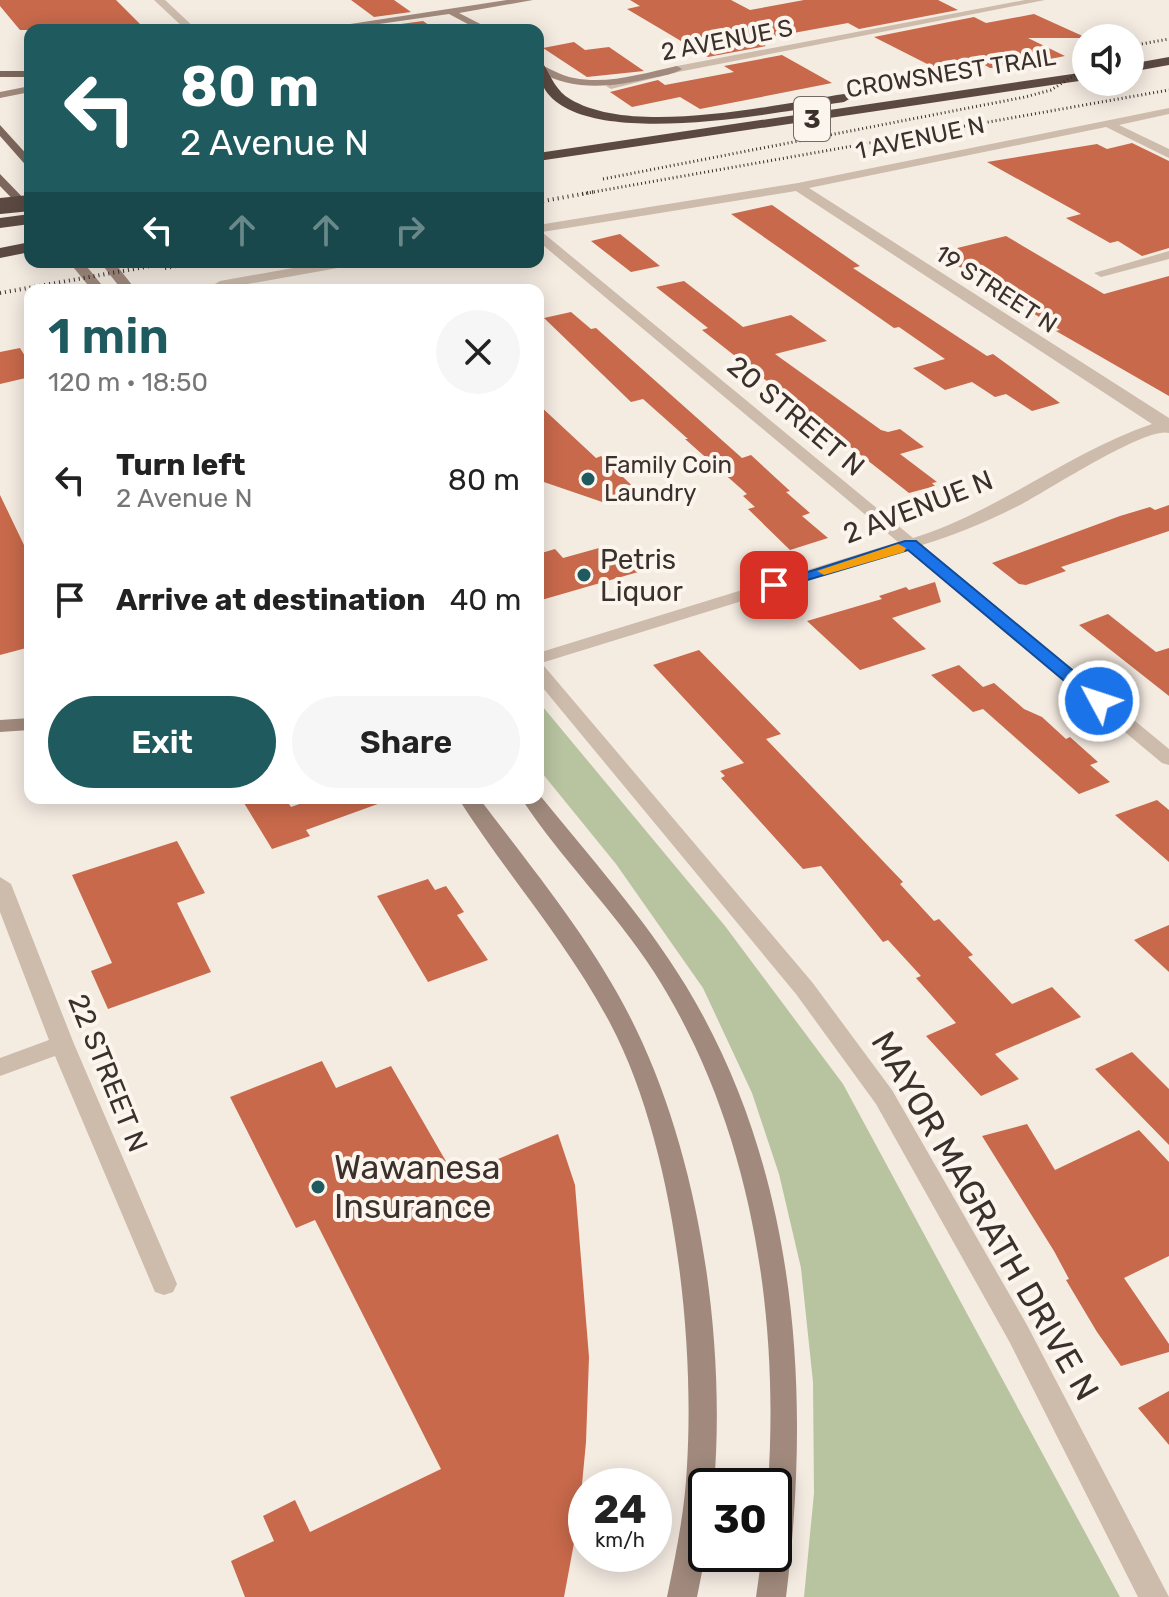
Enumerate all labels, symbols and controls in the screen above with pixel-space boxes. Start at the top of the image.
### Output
street label: 2 AVENUE S [659,14,795,66]
map controls [1072,24,1144,96]
button: sound [1072,24,1144,96]
street label: CROWSNEST TRAIL [844,43,1058,103]
text: 80 m [180,54,319,120]
icon: left [48,56,152,160]
road number: 3 [794,97,830,141]
street label: 1 AVENUE N [853,111,987,165]
text: 2 Avenue N [180,121,369,164]
icon: left [136,208,180,252]
icon: ahead [220,208,264,252]
icon: ahead [304,208,348,252]
icon: right [388,208,432,252]
street label: 19 STREET N [930,239,1062,339]
text: 1 min [48,308,169,365]
button: close [436,310,520,394]
street label: 20 STREET N [721,349,871,483]
text: 120 m · 18:50 [48,367,208,398]
text: Turn left [116,447,246,483]
place label: Family Coin Laundry [604,451,732,507]
icon: left [48,458,92,502]
text: 80 m [448,462,520,498]
street label: 2 AVENUE N [839,463,997,551]
marker: Family Coin Laundry [579,470,597,488]
text: 2 Avenue N [116,483,252,514]
place label: Petris Liquor [600,543,683,608]
pin [740,551,808,619]
icon: arrive [752,563,796,607]
marker: Petris Liquor [575,566,593,584]
icon: arrive [48,578,92,622]
text: Arrive at destination [116,582,426,618]
text: 40 m [450,582,521,618]
position arrow [1057,659,1141,743]
button: Exit [48,696,276,788]
button: Share [292,696,520,788]
street label: 22 STREET N [61,989,155,1157]
street label: MAYOR MAGRATH DRIVE N [862,1024,1108,1408]
place label: Wawanesa Insurance [334,1147,500,1227]
marker: Wawanesa Insurance [309,1178,327,1196]
speed limit sign: 30 [688,1468,792,1572]
text: 24 [593,1486,647,1533]
text: km/h [595,1528,645,1552]

